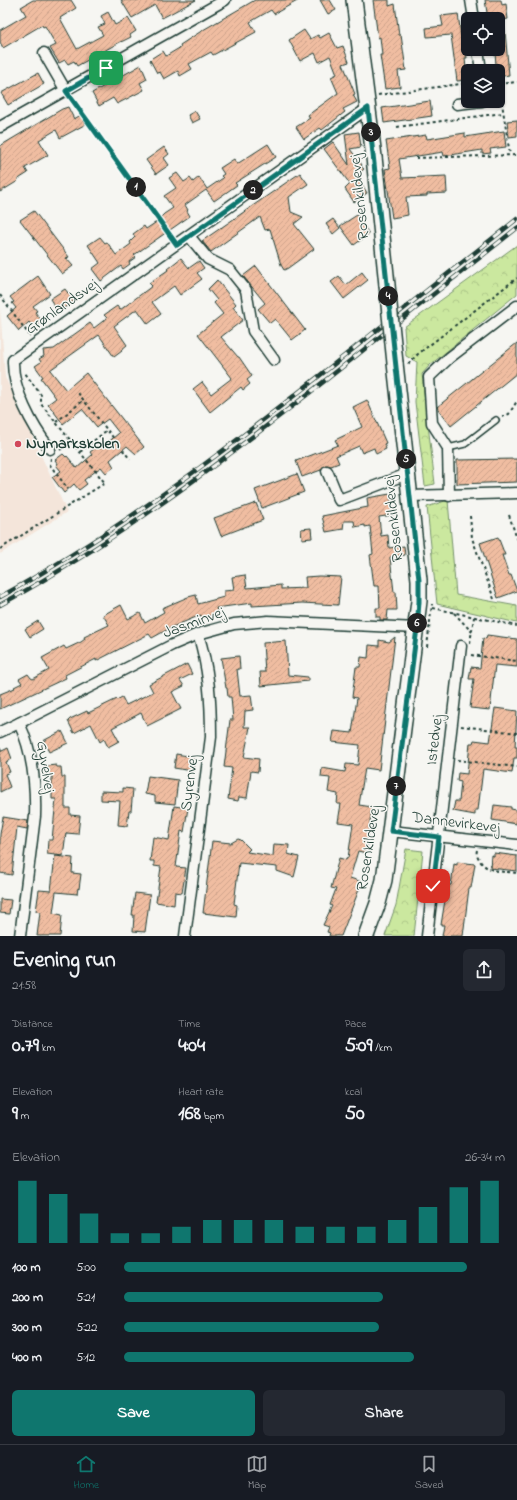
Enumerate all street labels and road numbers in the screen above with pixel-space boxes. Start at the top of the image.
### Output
street label: Rosenkildevej [343,152,376,241]
street label: Grønlandsvej [20,272,104,341]
street label: Rosenkildevej [377,474,410,563]
street label: Jasminvej [159,600,229,645]
street label: Istedvej [420,713,450,767]
street label: Gyvelvej [29,739,61,796]
street label: Syrenvej [175,753,205,812]
street label: Rosenkildevej [350,803,388,892]
street label: Dannevirkevej [410,806,502,840]

